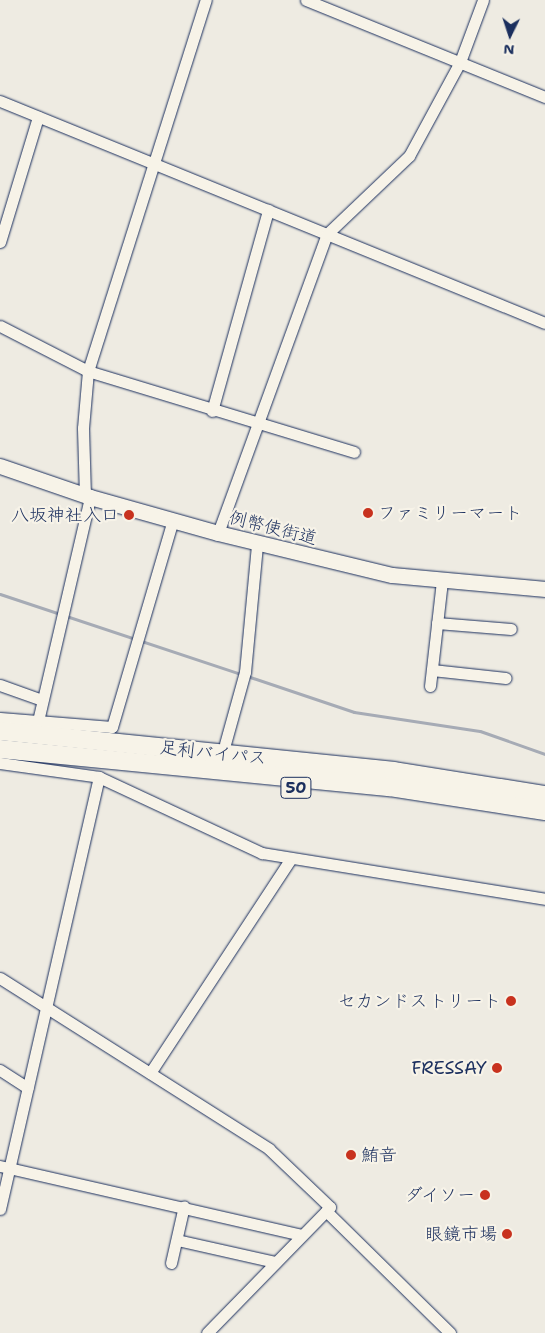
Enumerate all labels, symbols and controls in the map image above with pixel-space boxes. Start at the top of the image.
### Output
north arrow [485,10,535,60]
text: N [503,41,515,59]
place label: ファミリーマート [378,502,522,524]
place label: 八坂神社入口 [11,504,119,526]
street label: 例幣使街道 [227,507,319,549]
marker: ファミリーマート [362,507,374,519]
marker: 八坂神社入口 [123,509,135,521]
street label: 足利バイパス [158,737,268,769]
road number: 50 [280,774,312,801]
place label: セカンドストリート [339,990,501,1012]
marker: セカンドストリート [505,995,517,1007]
place label: FRESSAY [412,1057,487,1079]
marker: FRESSAY [491,1062,503,1074]
place label: 鮪音 [361,1144,397,1166]
marker: 鮪音 [345,1149,357,1161]
place label: ダイソー [403,1184,475,1206]
marker: ダイソー [479,1189,491,1201]
place label: 眼鏡市場 [425,1223,497,1245]
marker: 眼鏡市場 [501,1228,513,1240]

